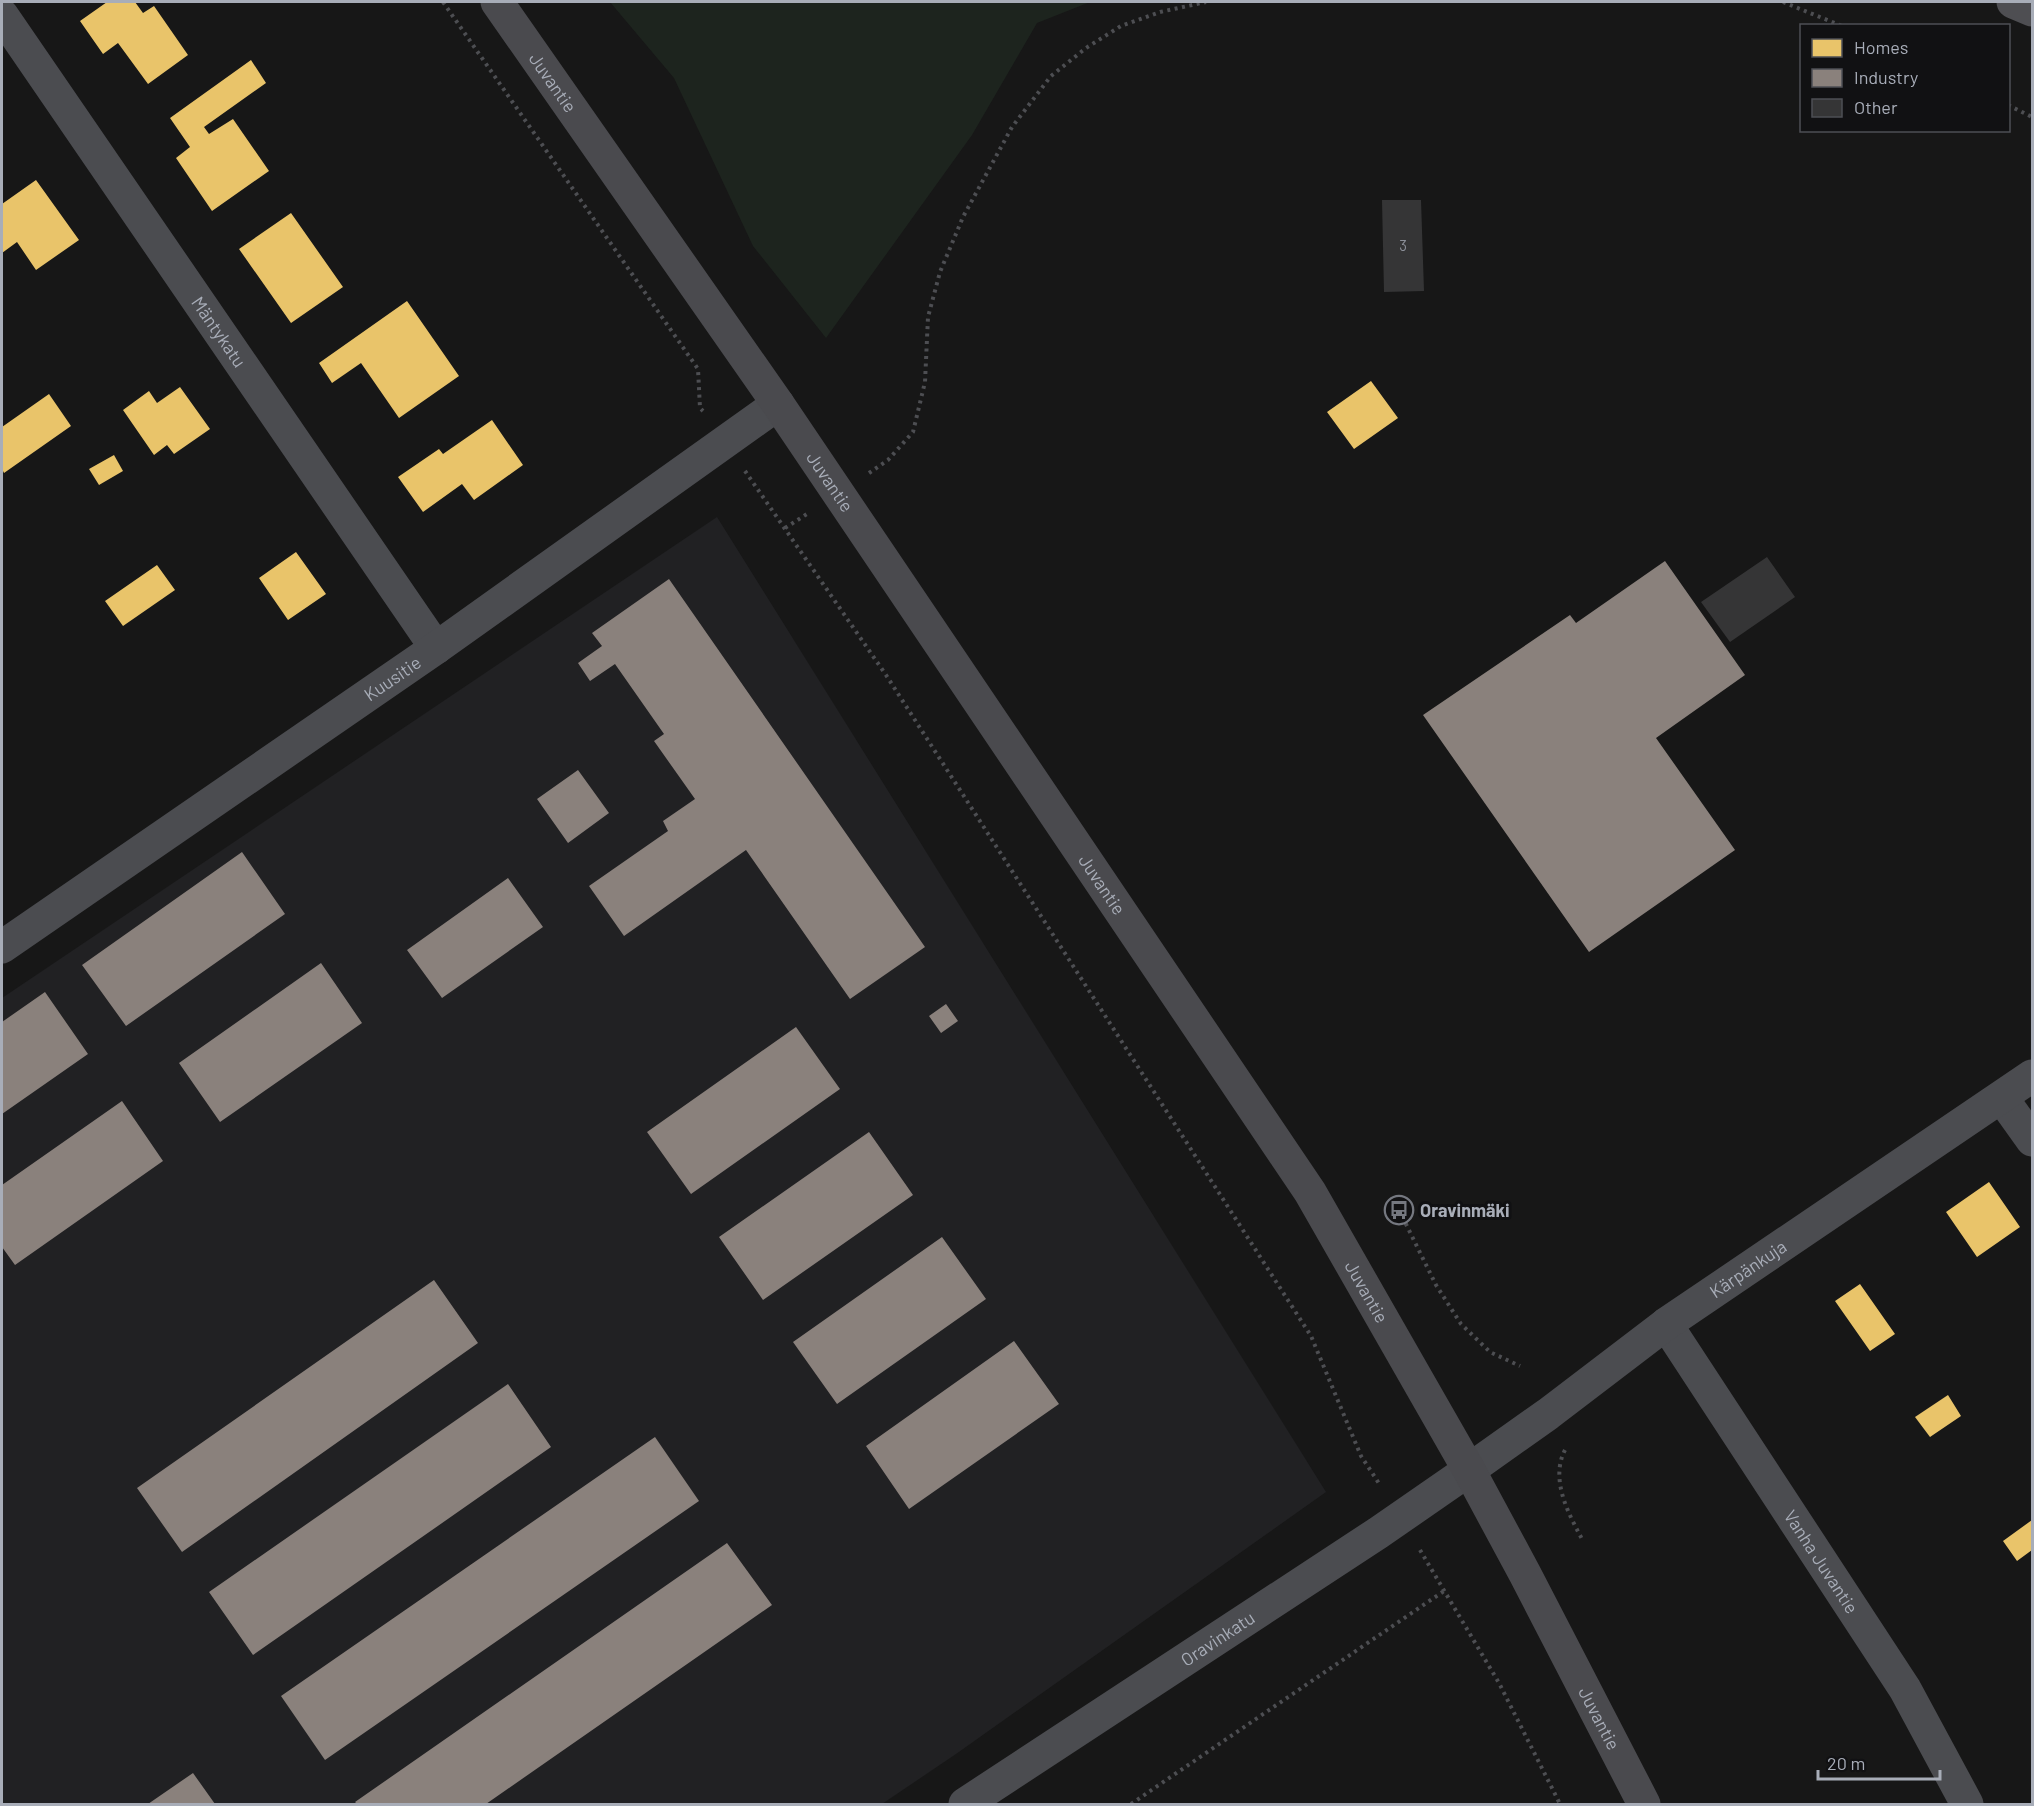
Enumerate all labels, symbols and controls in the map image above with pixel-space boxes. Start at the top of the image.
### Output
legend [1800,24,2010,132]
text: Homes [1854,36,1908,58]
street label: Juvantie [525,48,582,117]
text: Industry [1854,66,1918,88]
text: Other [1854,96,1898,118]
house number: 3 [1399,236,1407,254]
street label: Mäntykatu [187,292,251,371]
street label: Juvantie [802,447,858,516]
street label: Kuusitie [360,651,425,705]
street label: Juvantie [1074,850,1130,919]
bus stop icon: Oravinmäki [1383,1194,1415,1226]
place label: Oravinmäki [1420,1199,1510,1221]
street label: Kärpänkuja [1705,1235,1790,1302]
street label: Juvantie [1341,1257,1393,1327]
street label: Vanha Juvantie [1780,1506,1863,1617]
street label: Oravinkatu [1176,1606,1259,1671]
street label: Juvantie [1574,1683,1625,1754]
scale bar [1818,1743,1940,1781]
text: 20 m [1827,1752,1865,1774]

